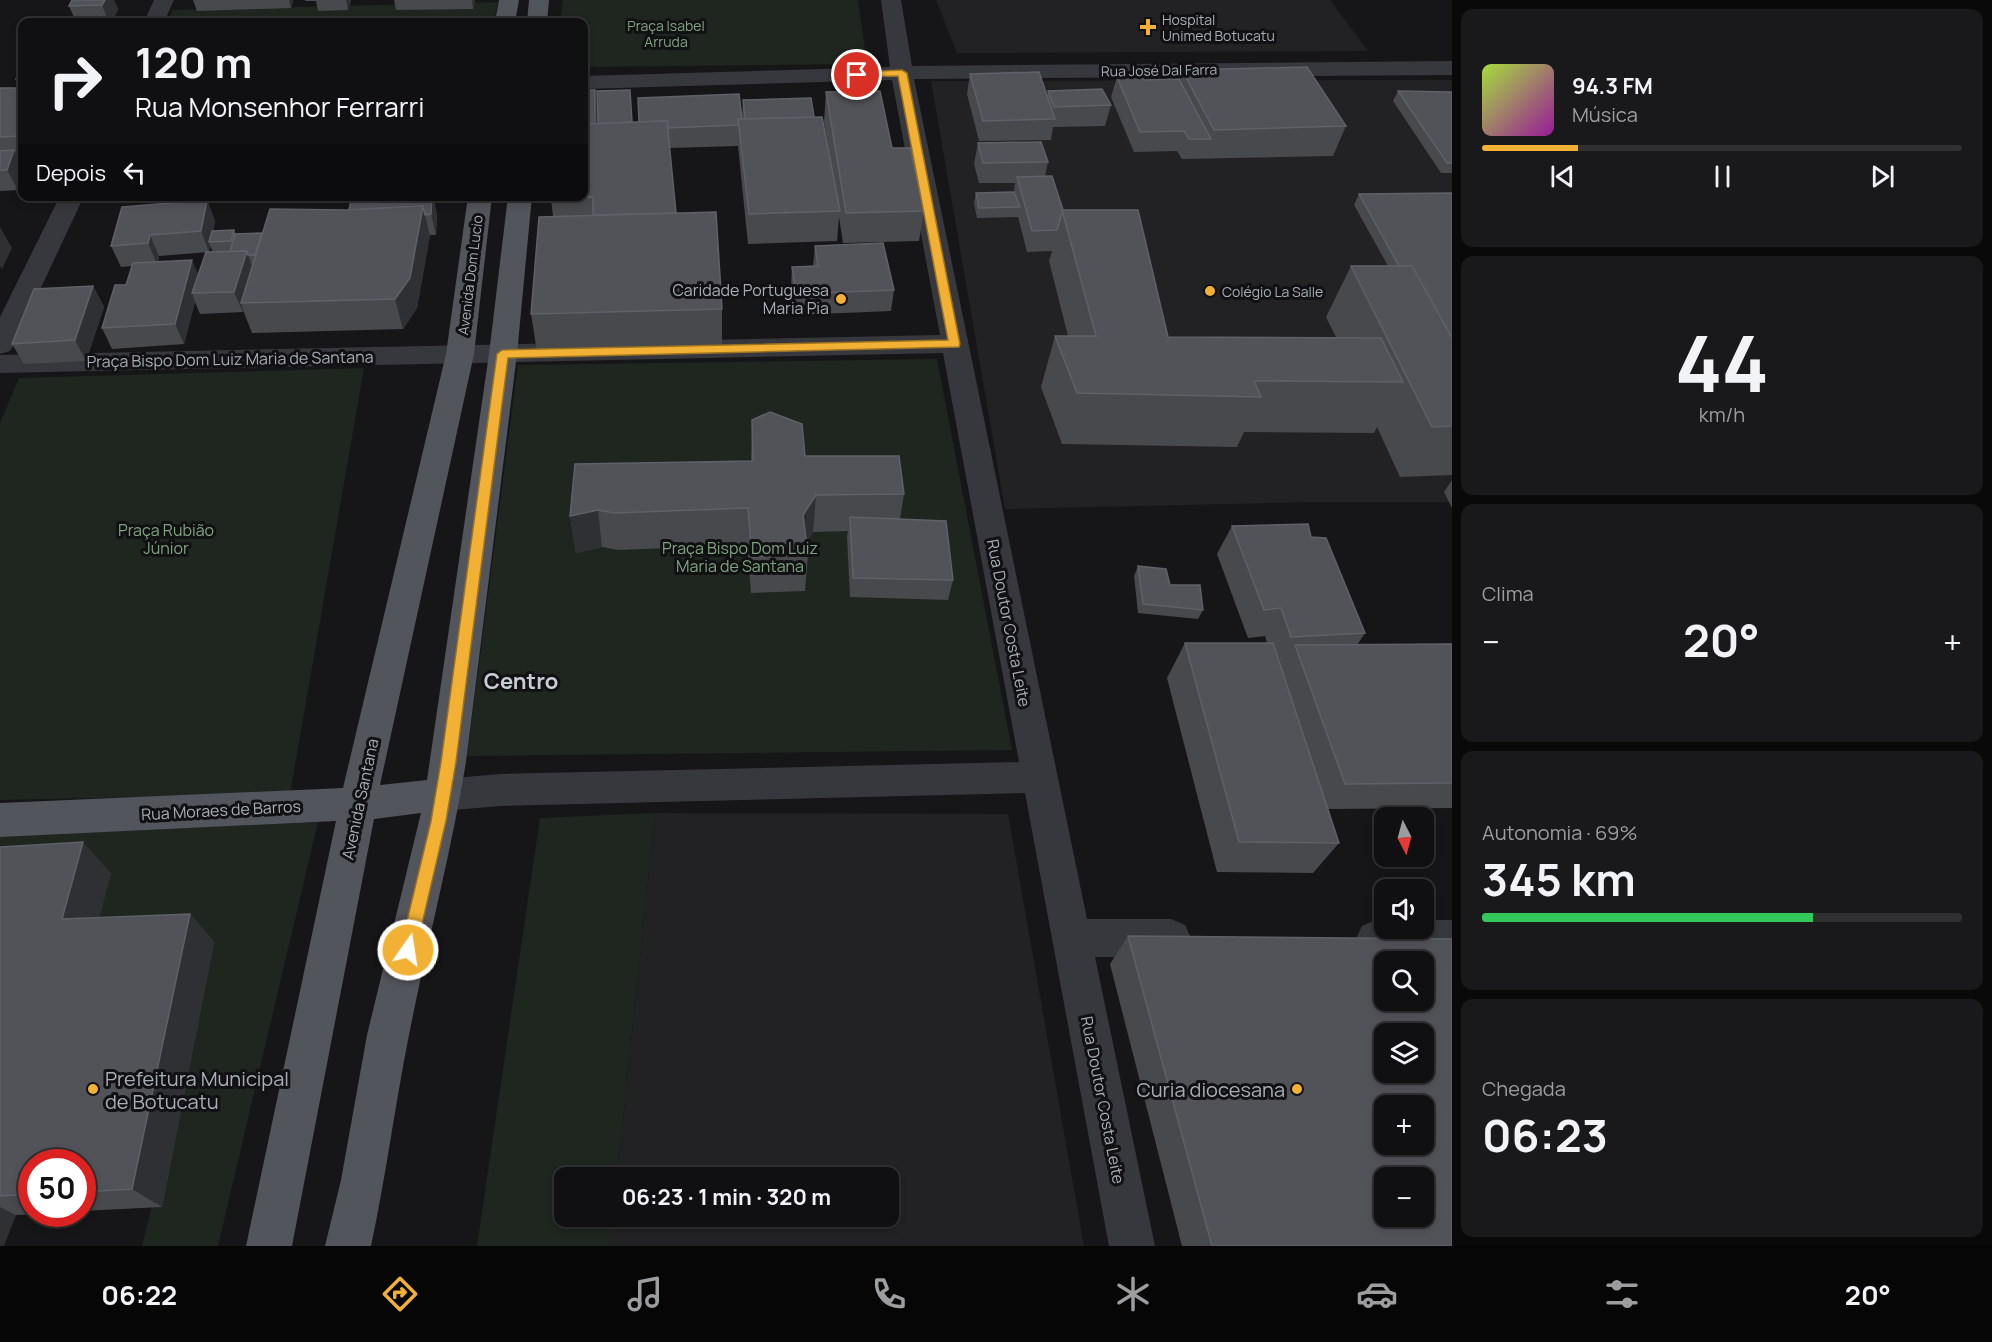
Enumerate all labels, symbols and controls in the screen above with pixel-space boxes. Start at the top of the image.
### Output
place label: Hospital Unimed Botucatu [1162,10,1275,45]
park label: Praça Isabel Arruda [627,16,705,51]
marker: Hospital Unimed Botucatu [1139,18,1157,36]
text: 120 m [135,33,252,91]
icon: right [36,42,114,120]
pin [831,49,882,100]
icon: arrive [840,58,873,91]
street label: Rua José Dal Farra [1101,59,1217,81]
text: 94.3 FM [1572,71,1653,101]
text: Rua Monsenhor Ferrarri [135,88,425,125]
text: Música [1572,101,1638,128]
icon: left [118,156,151,189]
text: Depois [36,158,106,188]
icon: previous [1546,160,1579,193]
icon: pause [1706,160,1739,193]
icon: next [1866,160,1899,193]
street label: Avenida Dom Lucio [453,214,487,336]
place label: Caridade Portuguesa Maria Pia [672,279,829,319]
place label: Colégio La Salle [1222,282,1323,301]
marker: Colégio La Salle [1203,284,1217,298]
marker: Caridade Portuguesa Maria Pia [834,292,848,306]
text: 44 [1675,309,1769,415]
street label: Praça Bispo Dom Luiz Maria de Santana [86,345,374,373]
text: km/h [1699,401,1745,428]
park label: Praça Rubião Júnior [118,519,214,559]
park label: Praça Bispo Dom Luiz Maria de Santana [662,537,818,577]
street label: Rua Doutor Costa Leite [982,537,1036,709]
text: Clima [1482,580,1534,607]
text: 20° [1683,609,1760,671]
text: − [1482,619,1500,664]
text: + [1943,619,1962,664]
district label: Centro [484,666,558,696]
street label: Avenida Santana [336,736,384,862]
street label: Rua Moraes de Barros [141,795,301,825]
north arrow [1374,807,1434,867]
map controls [1374,807,1434,1227]
text: Autonomia · 69% [1482,819,1638,846]
text: 345 km [1482,848,1636,910]
button: sound [1374,879,1434,939]
position arrow [376,918,440,982]
button: search [1374,951,1434,1011]
street label: Rua Doutor Costa Leite [1076,1014,1130,1186]
button: layers [1374,1023,1434,1083]
place label: Prefeitura Municipal de Botucatu [105,1065,289,1115]
text: Chegada [1482,1075,1566,1102]
place label: Curia diocesana [1136,1076,1285,1103]
marker: Prefeitura Municipal de Botucatu [86,1082,100,1096]
marker: Curia diocesana [1290,1082,1304,1096]
button: + [1374,1095,1434,1155]
text: 06:23 [1482,1104,1608,1166]
speed limit sign: 50 [18,1149,96,1227]
button: − [1374,1167,1434,1227]
text: 06:23 · 1 min · 320 m [622,1182,831,1212]
icon: directions [379,1273,421,1315]
icon: music [624,1273,666,1315]
icon: phone [868,1273,910,1315]
icon: climate [1112,1273,1154,1315]
icon: car [1356,1273,1398,1315]
icon: filters [1601,1273,1643,1315]
text: 06:22 [101,1276,177,1313]
text: 20° [1845,1276,1891,1313]

